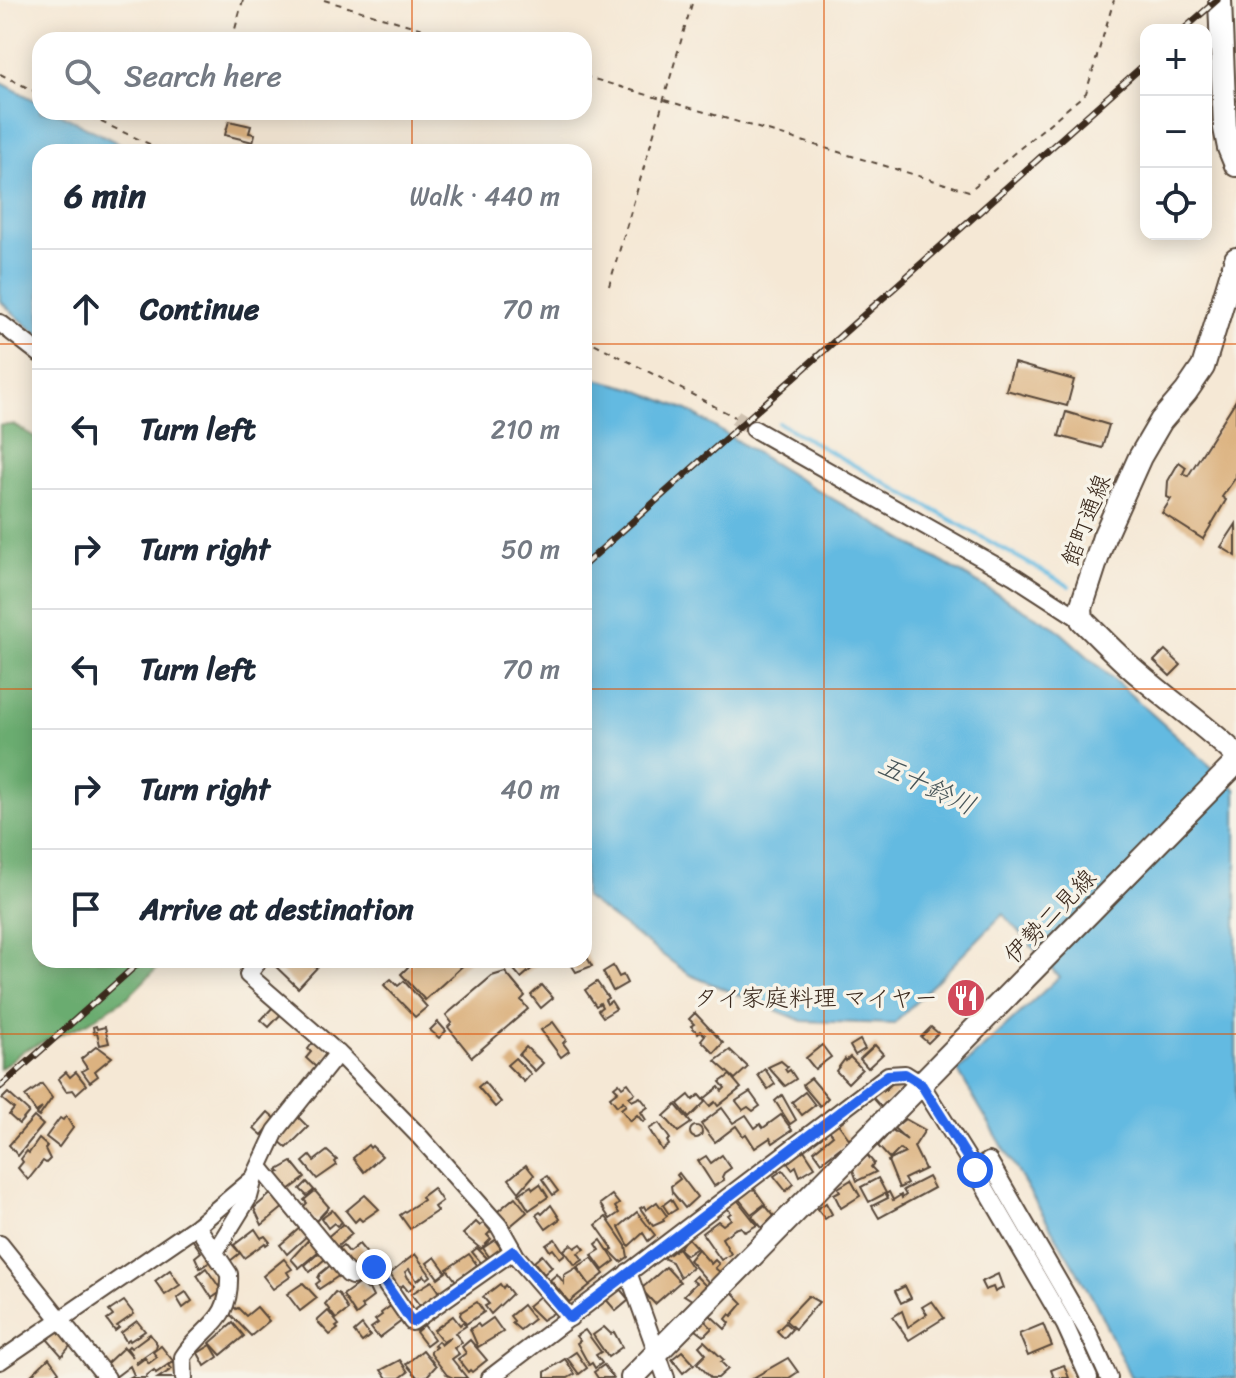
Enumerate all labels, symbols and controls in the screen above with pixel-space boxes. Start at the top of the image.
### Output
map controls [1140,24,1212,240]
button: + [1140,24,1212,96]
search box [32,32,592,120]
text: Search here [124,49,282,103]
icon: search [60,54,104,98]
button: − [1140,96,1212,168]
text: 6 min [64,166,146,226]
button: locate [1140,168,1212,240]
text: Walk · 440 m [410,173,560,219]
text: Continue [140,282,259,336]
text: 70 m [502,286,560,332]
icon: ahead [64,287,108,331]
text: Turn left [140,402,256,456]
text: 210 m [491,406,560,452]
icon: left [64,407,108,451]
street label: 館町通線 [1049,468,1123,572]
text: Turn right [140,522,270,576]
text: 50 m [501,526,560,572]
icon: right [64,527,108,571]
text: Turn left [140,642,256,696]
text: 70 m [502,646,560,692]
icon: left [64,647,108,691]
water label: 五十鈴川 [870,742,984,828]
text: Turn right [140,762,270,816]
text: 40 m [501,766,560,812]
icon: right [64,767,108,811]
street label: 伊勢二見線 [993,858,1107,974]
text: Arrive at destination [140,882,414,936]
icon: arrive [64,887,108,931]
place label: タイ家庭料理 マイヤー [694,977,938,1019]
restaurant icon: タイ家庭料理 マイヤー [945,977,987,1019]
route start [957,1152,993,1188]
route end [356,1249,392,1285]

